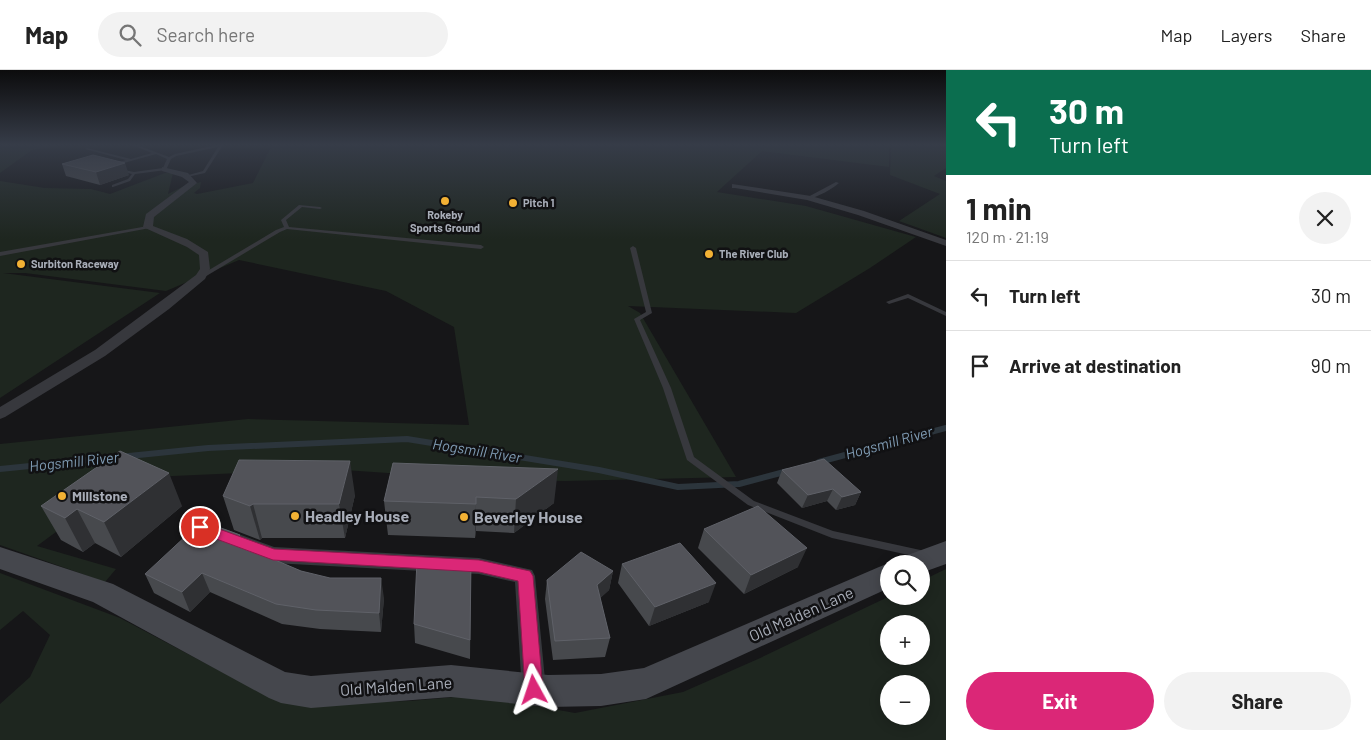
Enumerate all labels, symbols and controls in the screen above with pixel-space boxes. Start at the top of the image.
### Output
search box [98,12,448,57]
text: Map [25,20,68,49]
icon: search [116,21,144,49]
text: Search here [156,23,255,46]
text: Map [1160,24,1192,46]
text: Layers [1220,24,1273,46]
text: Share [1301,24,1346,46]
text: 30 m [1049,89,1124,131]
icon: left [966,90,1031,155]
text: Turn left [1049,131,1129,157]
text: 1 min [966,190,1032,226]
button: close [1299,192,1351,244]
marker: Rokeby Sports Ground [439,195,451,207]
place label: Pitch 1 [523,196,555,209]
marker: Pitch 1 [507,197,519,209]
place label: Rokeby Sports Ground [410,208,480,234]
text: 120 m · 21:19 [966,227,1049,246]
place label: The River Club [719,247,789,260]
marker: The River Club [703,248,715,260]
place label: Surbiton Raceway [31,257,119,270]
marker: Surbiton Raceway [15,258,27,270]
icon: left [966,282,994,310]
text: Turn left [1009,284,1080,307]
text: 30 m [1311,284,1351,307]
icon: arrive [966,352,994,380]
text: Arrive at destination [1009,354,1181,377]
text: 90 m [1311,354,1351,377]
water label: Hogsmill River [843,422,935,462]
water label: Hogsmill River [431,434,524,466]
water label: Hogsmill River [28,447,120,475]
place label: Millstone [72,487,128,504]
marker: Millstone [56,490,68,502]
pin [179,506,221,548]
place label: Headley House [305,506,409,525]
place label: Beverley House [474,507,583,526]
marker: Headley House [289,510,301,522]
marker: Beverley House [458,511,470,523]
icon: arrive [186,513,214,541]
map controls [880,555,930,725]
button: search [880,555,930,605]
street label: Old Malden Lane [746,582,856,645]
button: + [880,615,930,665]
position arrow [507,663,559,715]
street label: Old Malden Lane [339,672,453,699]
button: Exit [966,672,1154,730]
button: Share [1164,672,1351,730]
button: − [880,675,930,725]

